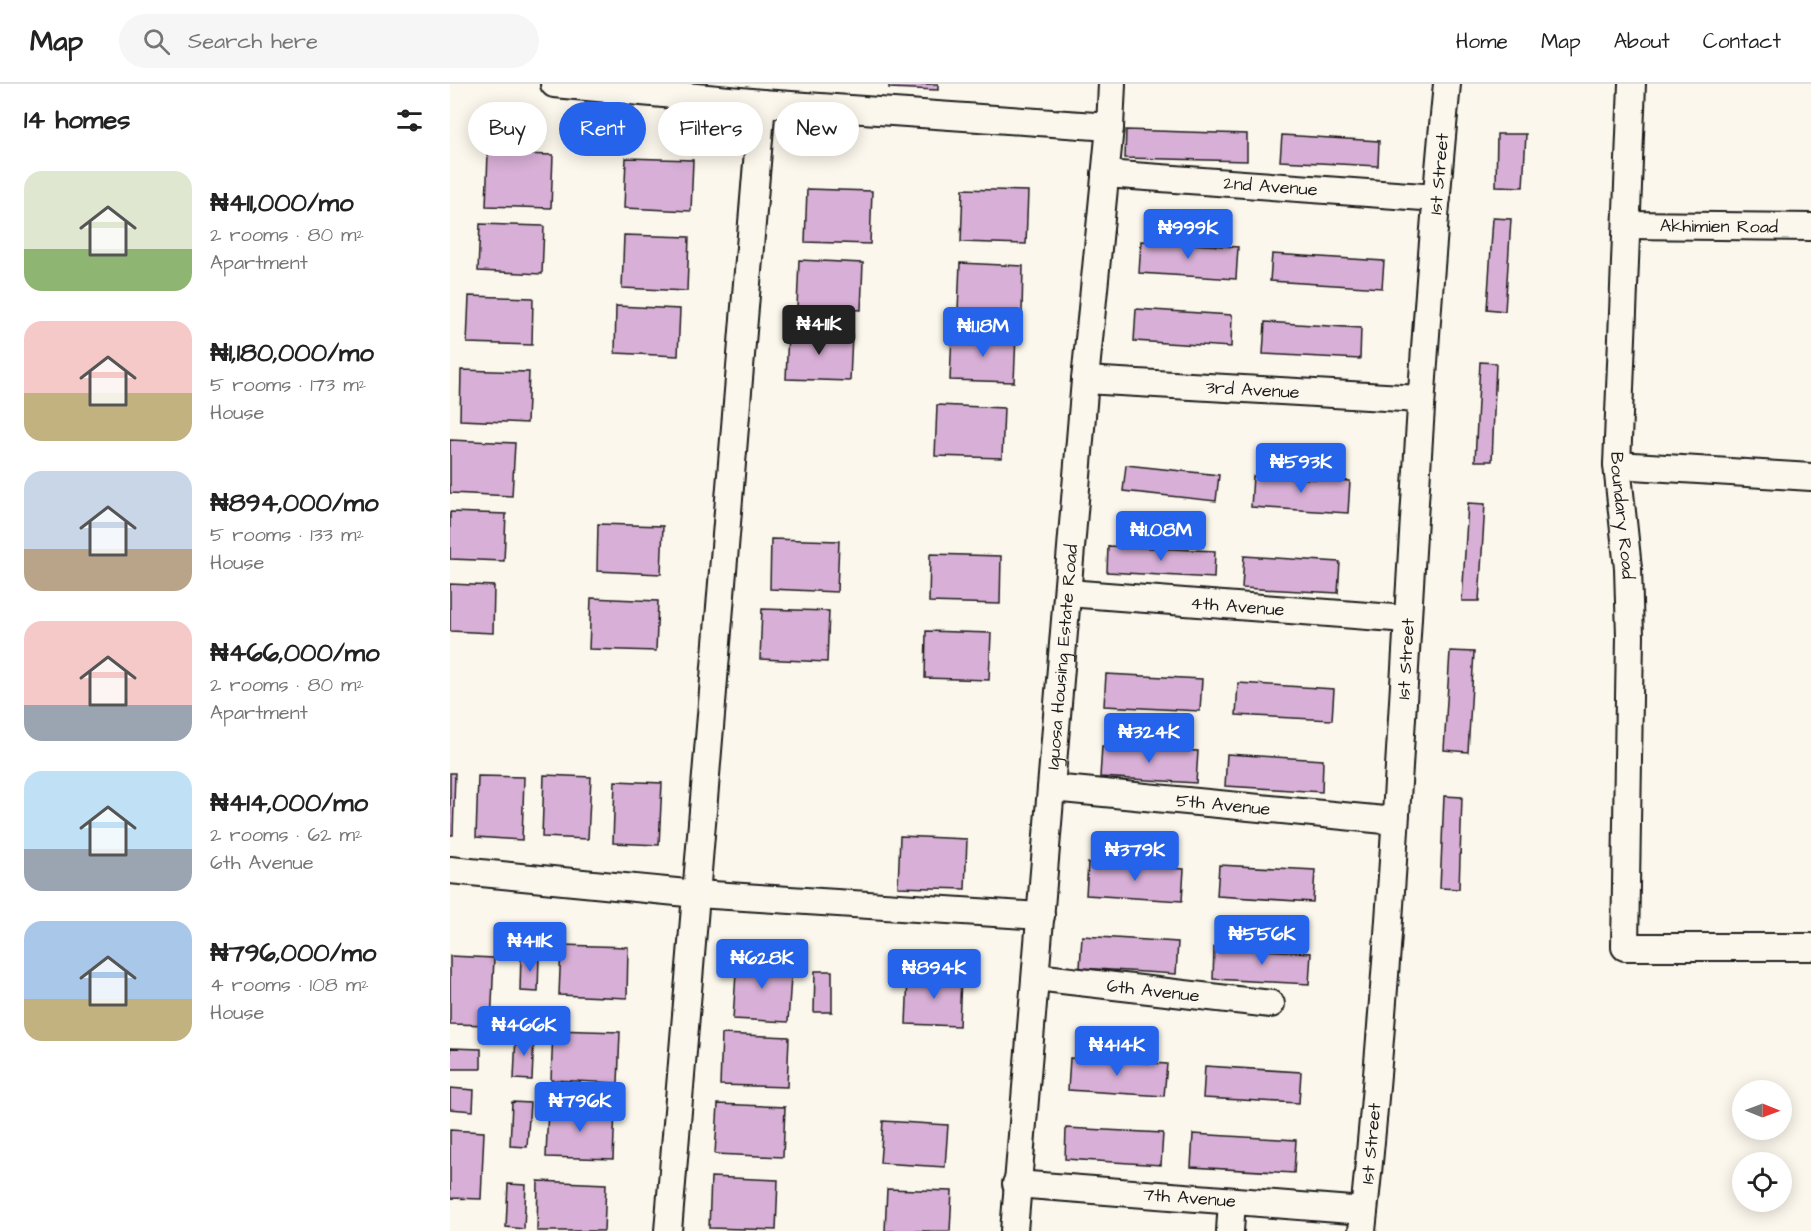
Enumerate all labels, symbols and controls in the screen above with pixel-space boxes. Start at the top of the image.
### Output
search box [119,14,539,68]
text: Map [30,22,83,61]
icon: search [140,25,173,58]
text: Search here [188,26,318,57]
text: Home [1456,27,1508,56]
text: Map [1541,27,1581,56]
text: About [1614,27,1670,56]
text: Contact [1703,27,1781,56]
text: 14 homes [24,102,130,138]
chip: Buy [468,102,547,156]
chip: Rent [559,102,646,156]
chip: Filters [658,102,763,156]
chip: New [775,102,859,156]
icon: filters [393,104,426,137]
street label: 1st Street [1423,131,1455,215]
street label: 2nd Avenue [1223,171,1319,202]
text: ₦411,000/mo [210,185,354,221]
icon: home [72,195,144,267]
pin: ₦999K [1146,209,1230,260]
street label: Akhimien Road [1660,213,1778,240]
text: ₦999K [1158,214,1218,242]
text: 2 rooms · 80 m² [210,221,364,249]
text: Apartment [210,249,308,277]
pin: ₦411K [777,305,861,356]
pin: ₦1.18M [934,307,1032,358]
text: ₦411K [796,310,842,338]
text: ₦1.18M [957,312,1009,340]
text: ₦1,180,000/mo [210,335,374,371]
icon: home [72,345,144,417]
text: 5 rooms · 173 m² [210,371,366,399]
street label: 3rd Avenue [1205,375,1301,405]
text: House [210,399,264,427]
pin: ₦593K [1259,443,1343,494]
text: ₦593K [1270,448,1332,476]
street label: Boundary Road [1604,451,1640,579]
text: ₦894,000/mo [210,485,379,521]
icon: home [72,495,144,567]
pin: ₦1.08M [1112,511,1210,562]
text: ₦1.08M [1130,516,1192,544]
text: 5 rooms · 133 m² [210,521,364,549]
street label: Iguosa Housing Estate Road [1041,543,1084,771]
text: House [210,549,264,577]
street label: 4th Avenue [1190,590,1286,623]
street label: 1st Street [1391,617,1421,700]
text: ₦466,000/mo [210,635,380,671]
icon: home [72,645,144,717]
text: 2 rooms · 80 m² [210,671,364,699]
text: Apartment [210,699,308,727]
pin: ₦324K [1107,713,1191,764]
text: ₦324K [1118,718,1180,746]
text: ₦414,000/mo [210,785,368,821]
street label: 5th Avenue [1175,788,1272,822]
icon: home [72,795,144,867]
text: 2 rooms · 62 m² [210,821,362,849]
pin: ₦379K [1093,831,1177,882]
text: ₦379K [1105,836,1165,864]
text: 6th Avenue [210,849,314,877]
pin: ₦556K [1220,915,1304,966]
text: ₦556K [1228,920,1296,948]
pin: ₦411K [488,922,572,973]
text: ₦411K [507,927,553,955]
text: ₦796,000/mo [210,935,376,971]
pin: ₦628K [720,939,804,990]
text: ₦628K [730,944,794,972]
icon: home [72,945,144,1017]
pin: ₦894K [892,949,976,1000]
text: ₦894K [902,954,966,982]
text: 4 rooms · 108 m² [210,971,369,999]
street label: 6th Avenue [1105,973,1201,1009]
text: House [210,999,264,1027]
pin: ₦466K [482,1006,566,1057]
text: ₦466K [491,1011,557,1039]
pin: ₦414K [1075,1026,1159,1077]
text: ₦414K [1089,1031,1145,1059]
north arrow [1732,1080,1792,1140]
map controls [1732,1080,1792,1212]
pin: ₦796K [538,1082,622,1133]
text: ₦796K [549,1087,611,1115]
street label: 1st Street [1355,1101,1388,1185]
button: locate [1732,1152,1792,1212]
street label: 7th Avenue [1142,1182,1237,1214]

